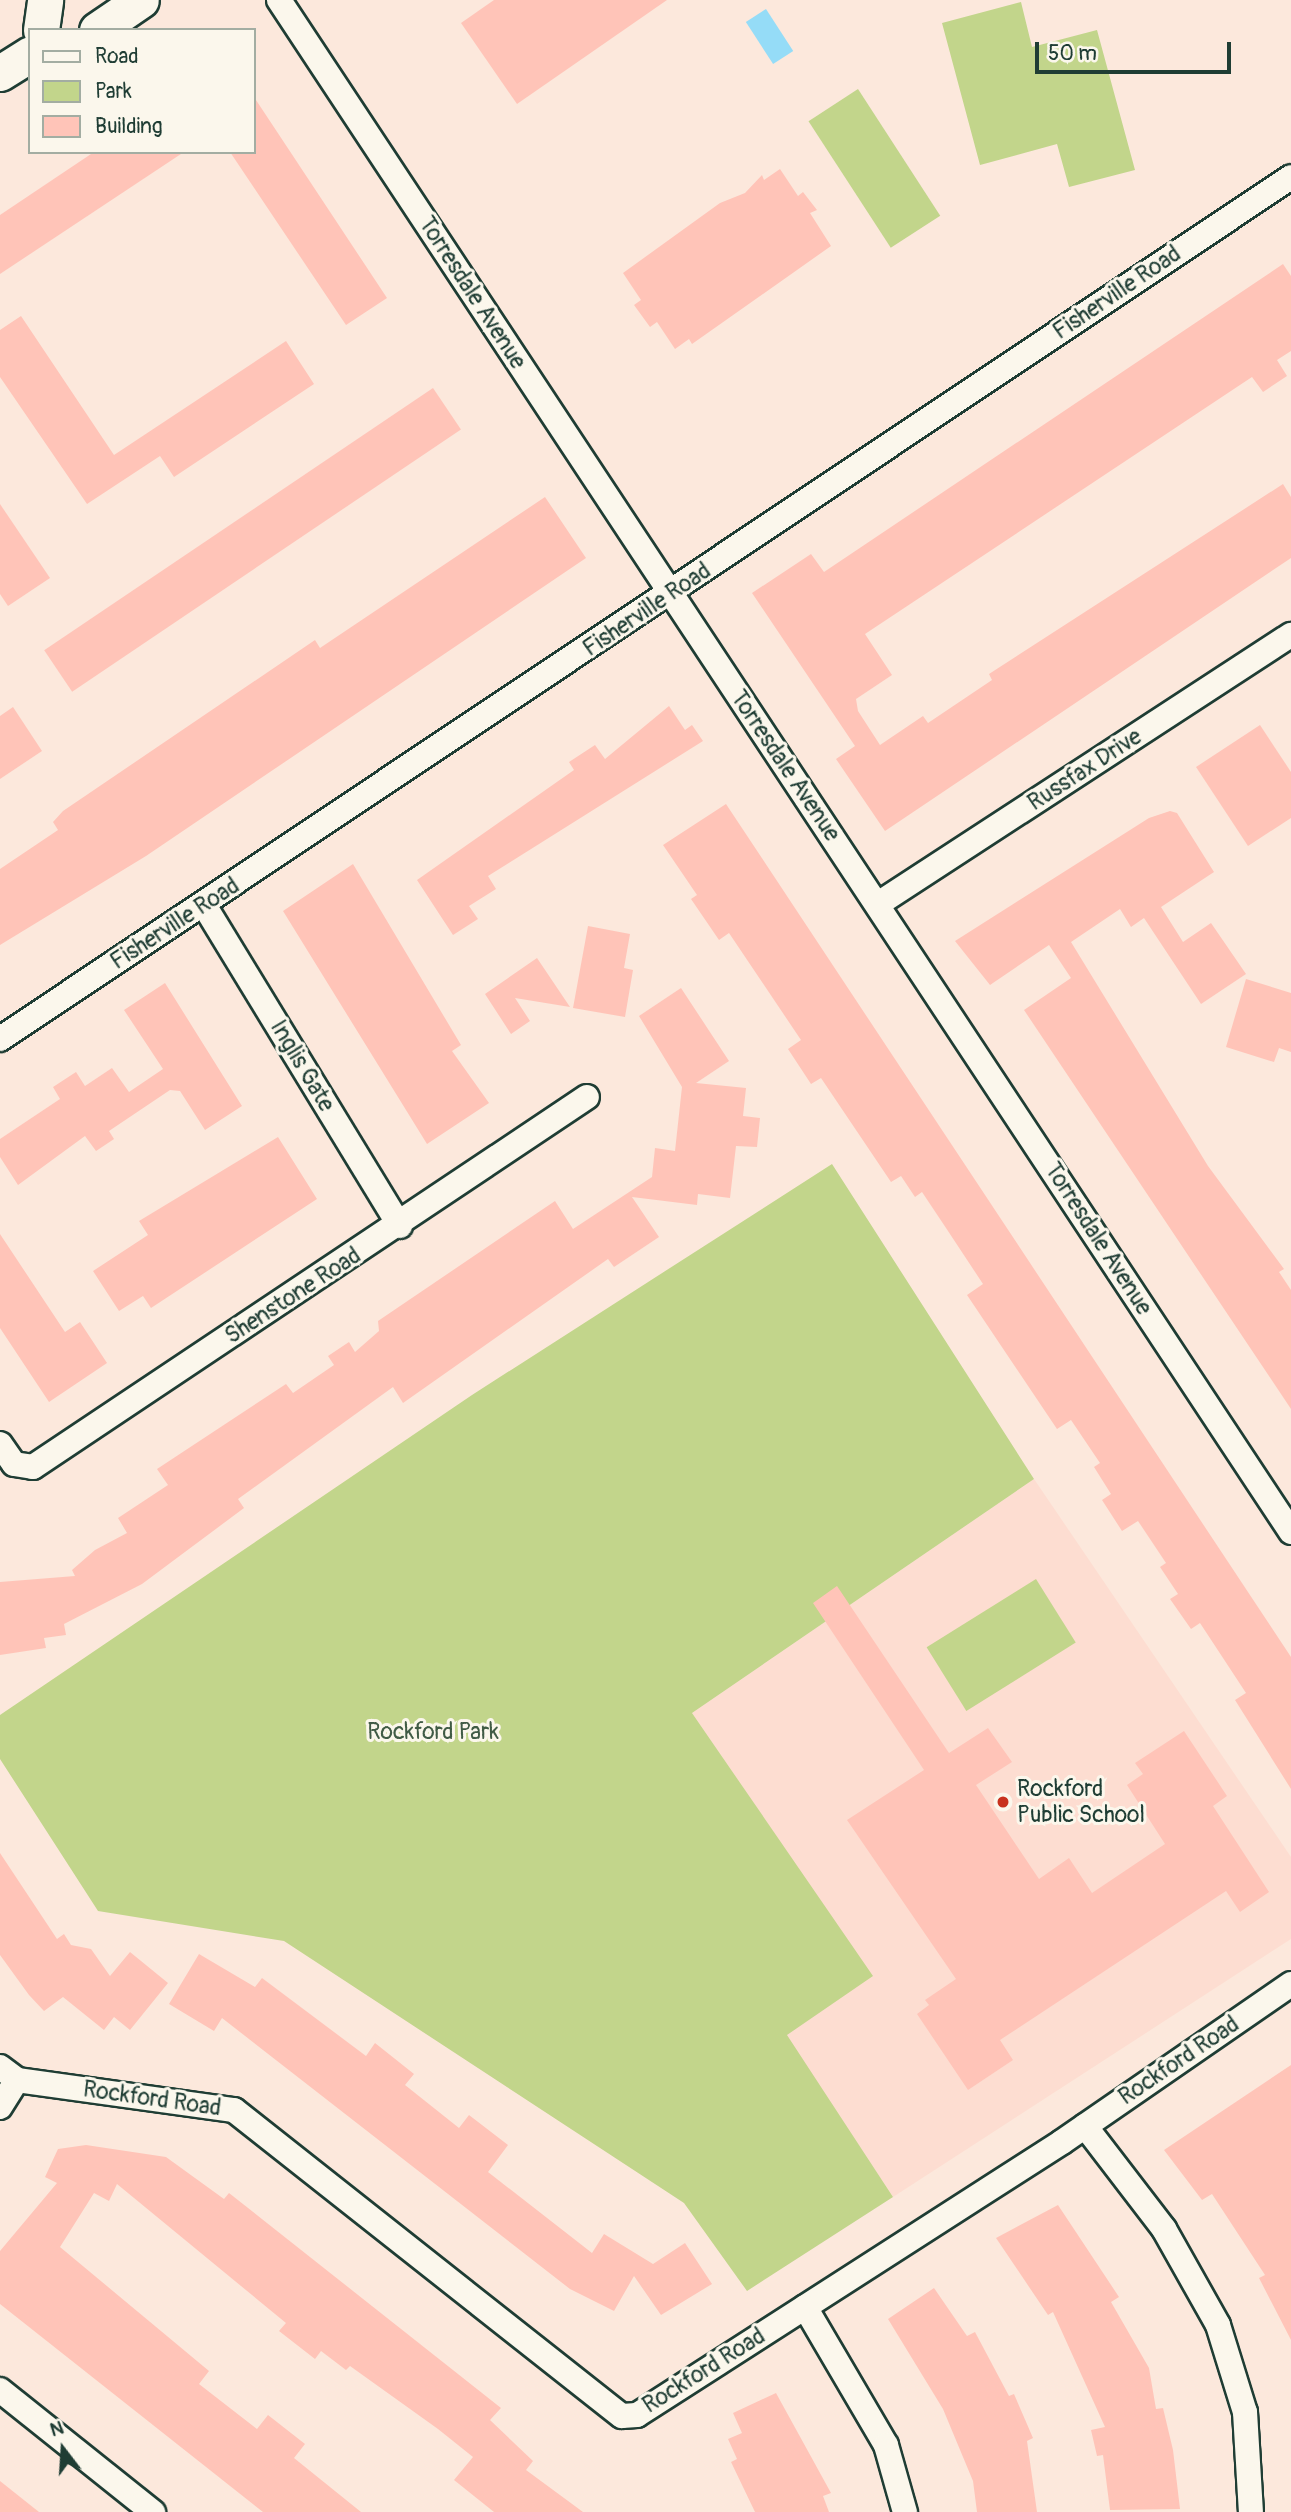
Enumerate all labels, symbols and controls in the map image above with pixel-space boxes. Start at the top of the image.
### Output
legend [28,28,256,154]
scale bar [1039,28,1235,72]
text: 50 m [1048,40,1097,67]
text: Road [95,43,139,70]
text: Park [95,78,132,105]
text: Building [95,113,162,140]
street label: Torresdale Avenue [412,212,532,374]
street label: Fisherville Road [1048,240,1186,346]
street label: Fisherville Road [578,557,716,663]
street label: Torresdale Avenue [724,685,846,847]
street label: Russfax Drive [1023,723,1147,817]
street label: Fisherville Road [105,872,245,976]
street label: Inglis Gate [264,1015,340,1117]
street label: Torresdale Avenue [1038,1158,1158,1320]
street label: Shenstone Road [220,1242,366,1350]
park label: Rockford Park [367,1718,499,1746]
place label: Rockford Public School [1017,1775,1145,1829]
marker: Rockford Public School [995,1794,1011,1810]
street label: Rockford Road [1114,2011,1244,2111]
street label: Rockford Road [81,2076,223,2122]
street label: Rockford Road [638,2322,770,2420]
north arrow [28,2414,98,2484]
text: N [47,2416,67,2442]

